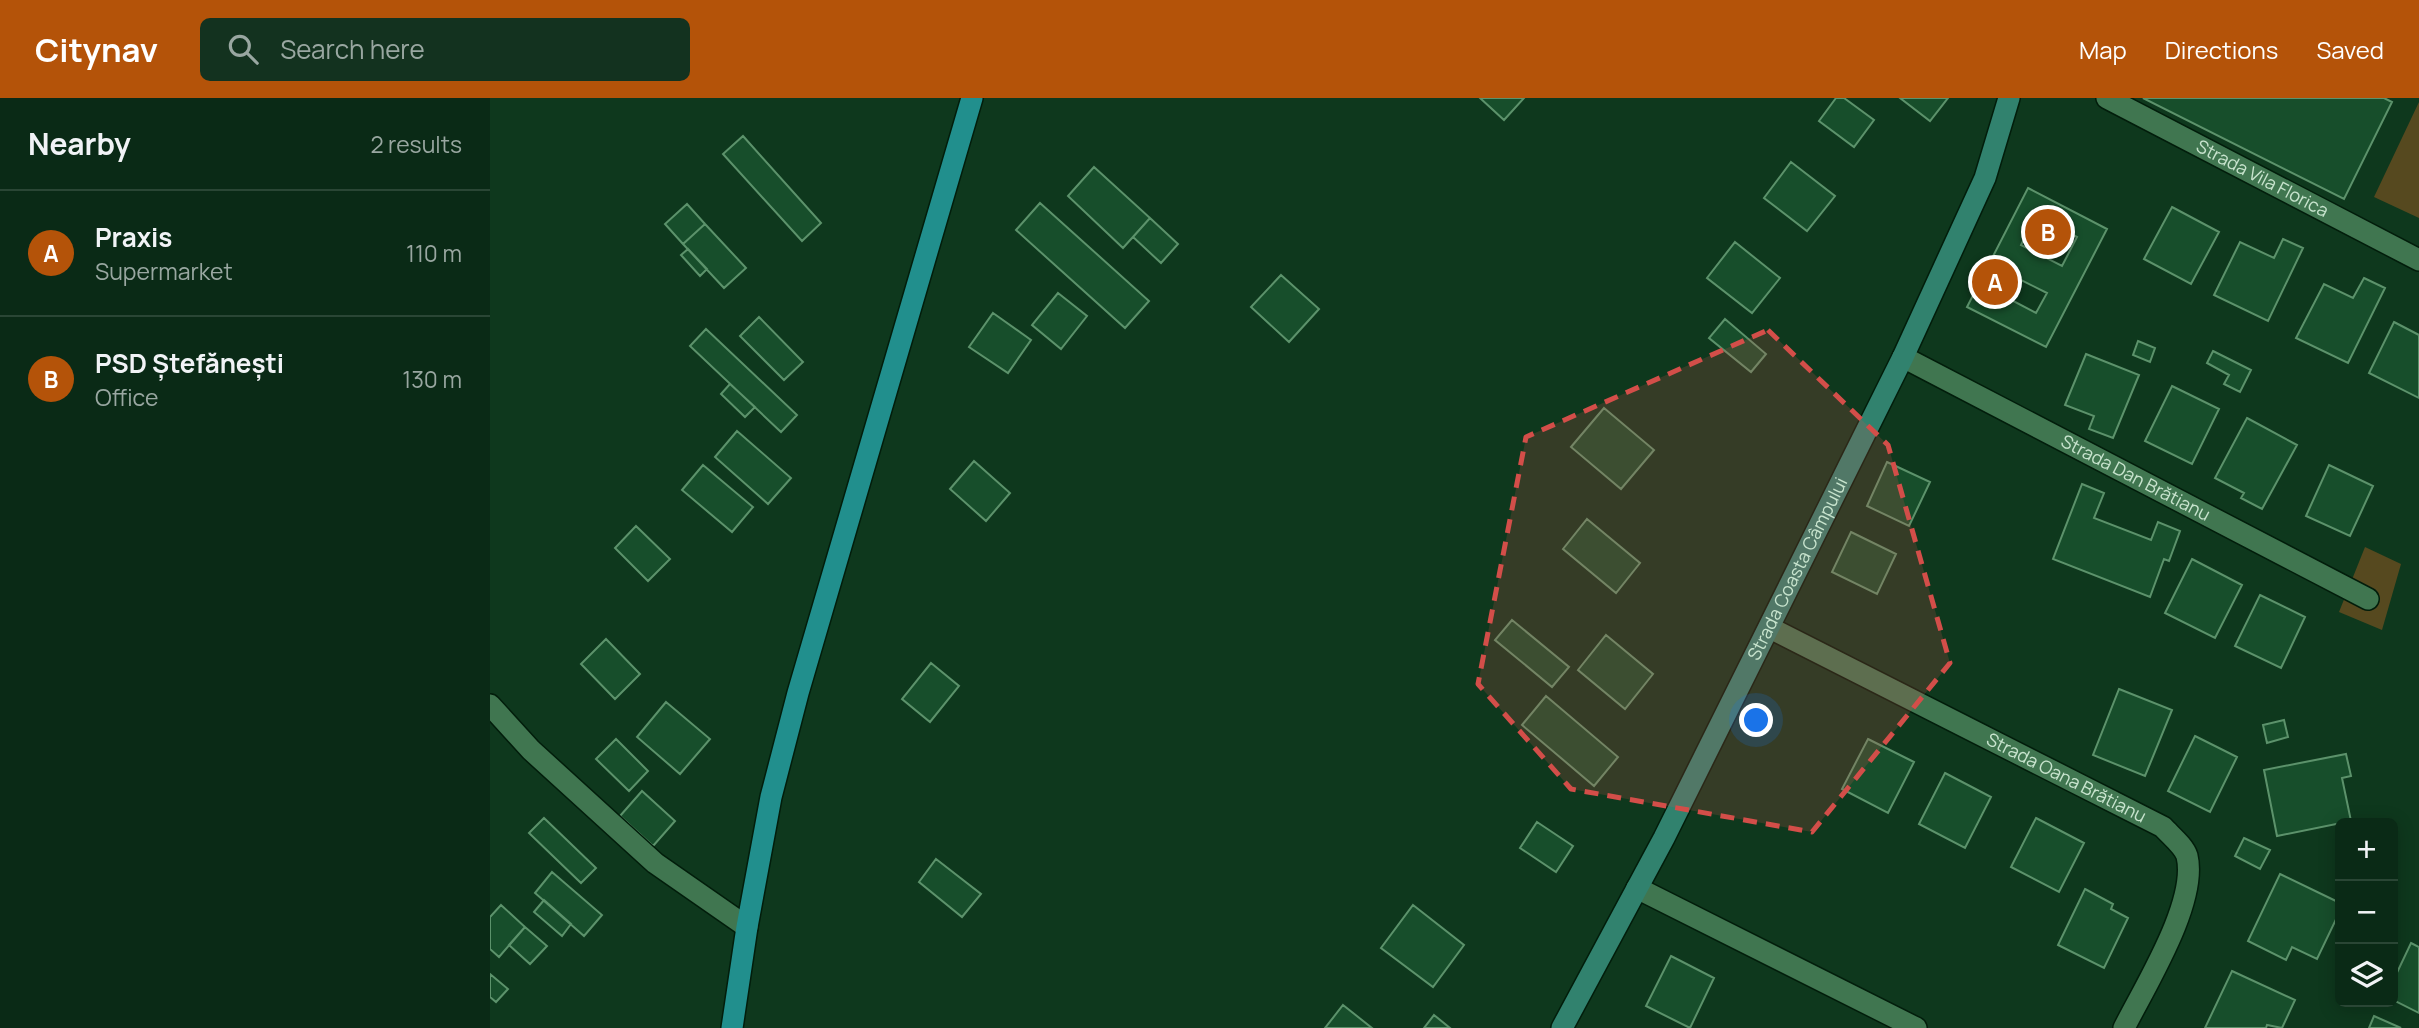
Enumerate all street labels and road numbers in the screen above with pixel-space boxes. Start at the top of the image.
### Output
street label: Strada Vila Florica [2193,134,2333,222]
street label: Strada Dan Brătianu [2057,428,2215,526]
street label: Strada Coasta Câmpului [1741,473,1852,664]
street label: Strada Oana Brătianu [1983,727,2151,828]

